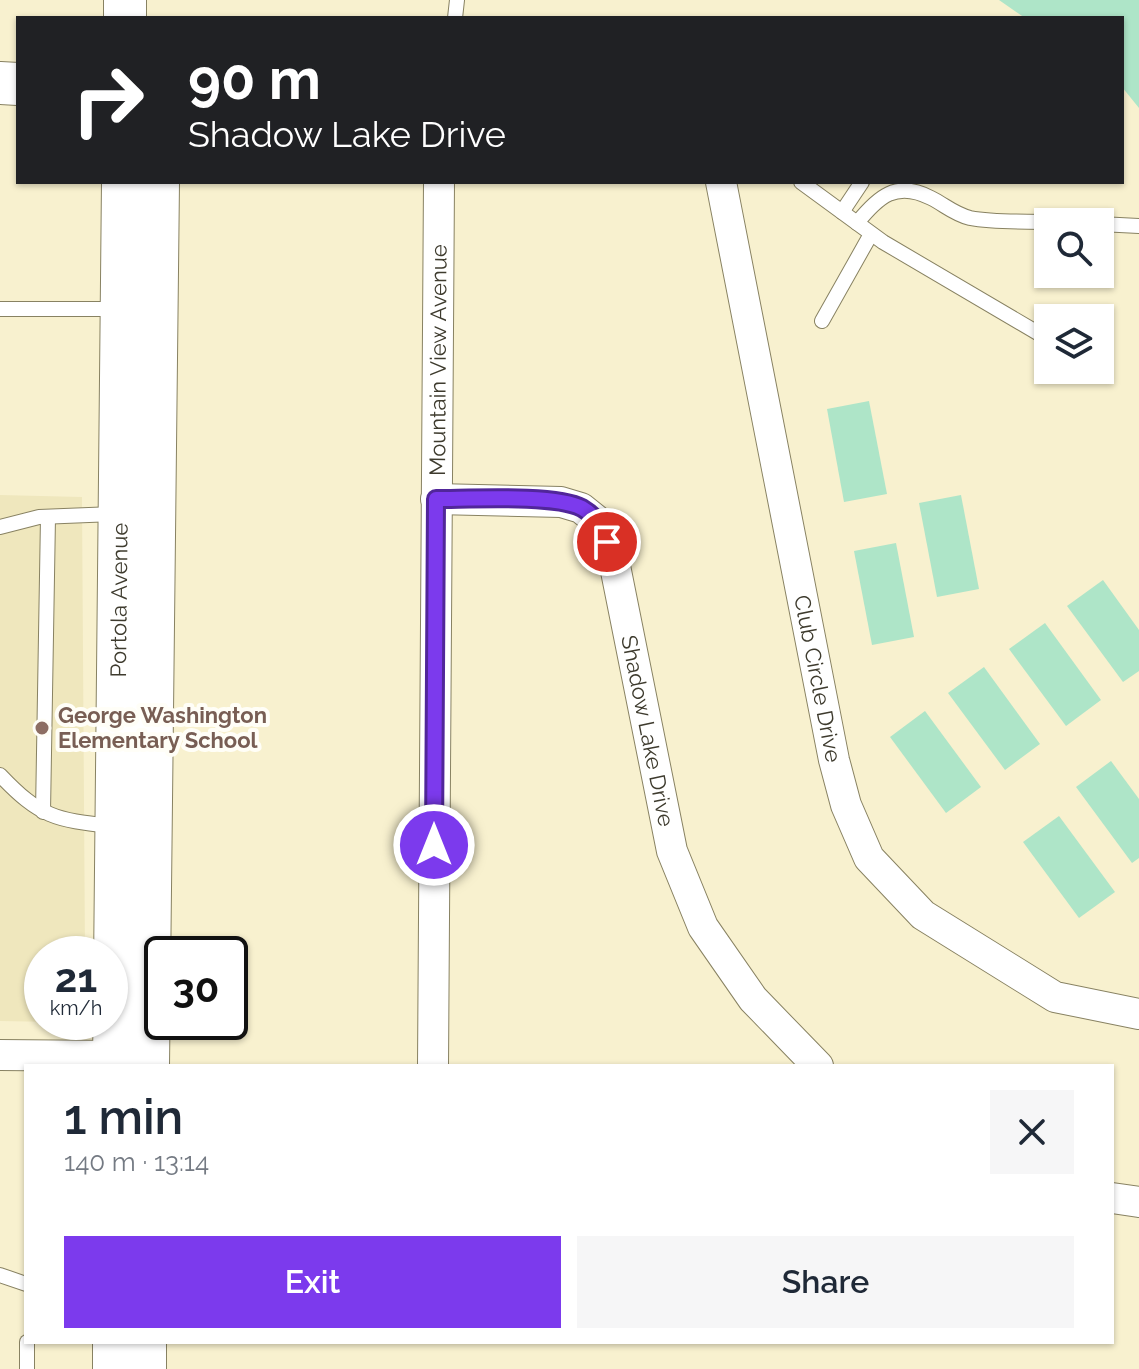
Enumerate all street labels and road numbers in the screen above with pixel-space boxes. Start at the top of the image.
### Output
street label: Mountain View Avenue [424,244,452,476]
street label: Portola Avenue [105,522,133,678]
street label: Club Circle Drive [789,593,847,764]
street label: Shadow Lake Drive [616,633,680,829]

